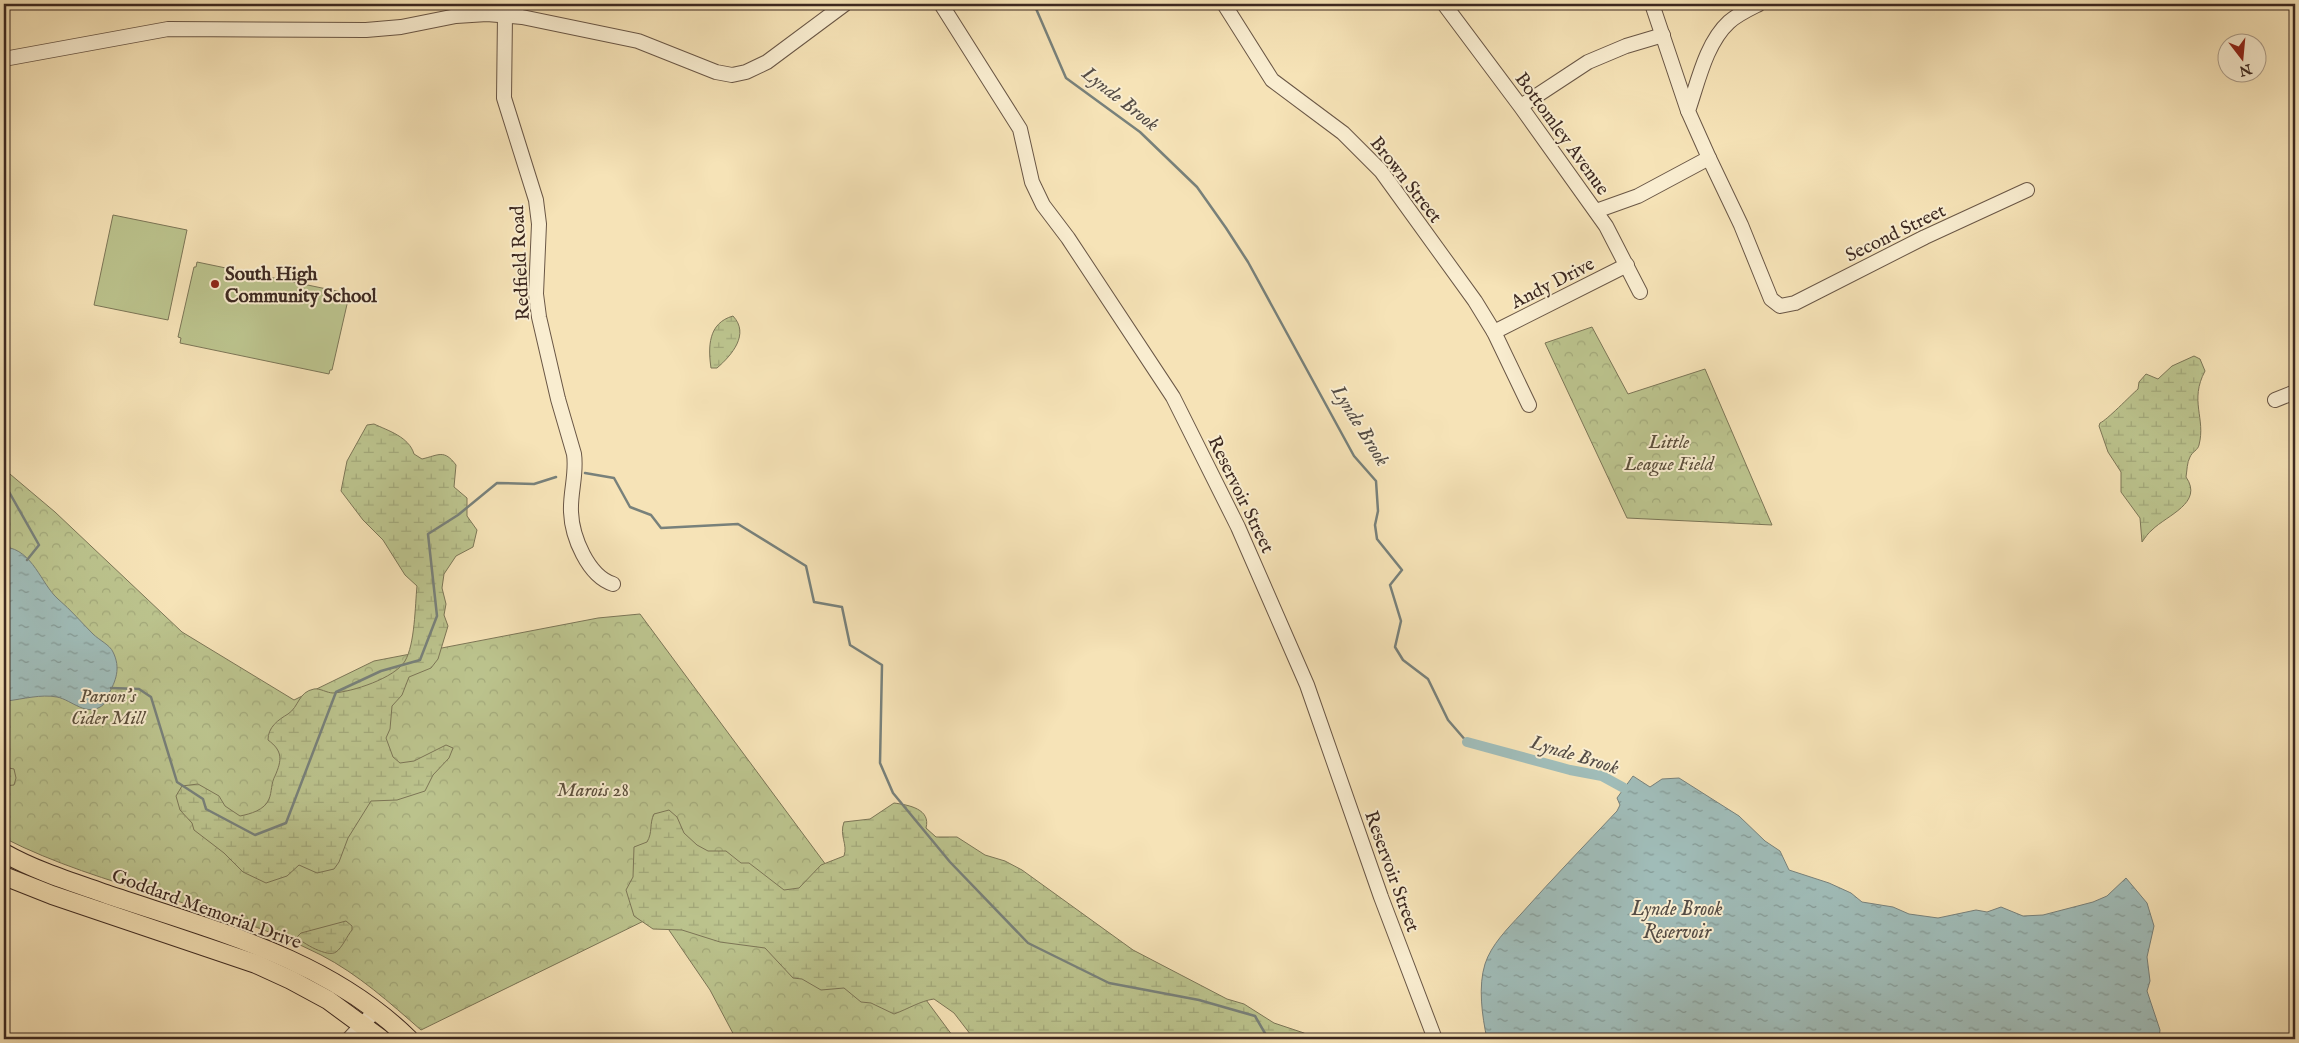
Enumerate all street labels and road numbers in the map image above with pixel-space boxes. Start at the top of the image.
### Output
street label: Bottomley Avenue [1509,68,1614,201]
street label: Brown Street [1364,132,1447,229]
street label: Second Street [1842,199,1950,268]
street label: Redfield Road [506,204,536,321]
street label: Andy Drive [1506,252,1599,316]
street label: Reservoir Street [1202,432,1279,558]
street label: Reservoir Street [1358,808,1424,936]
street label: Goddard Memorial Drive [108,864,305,955]

